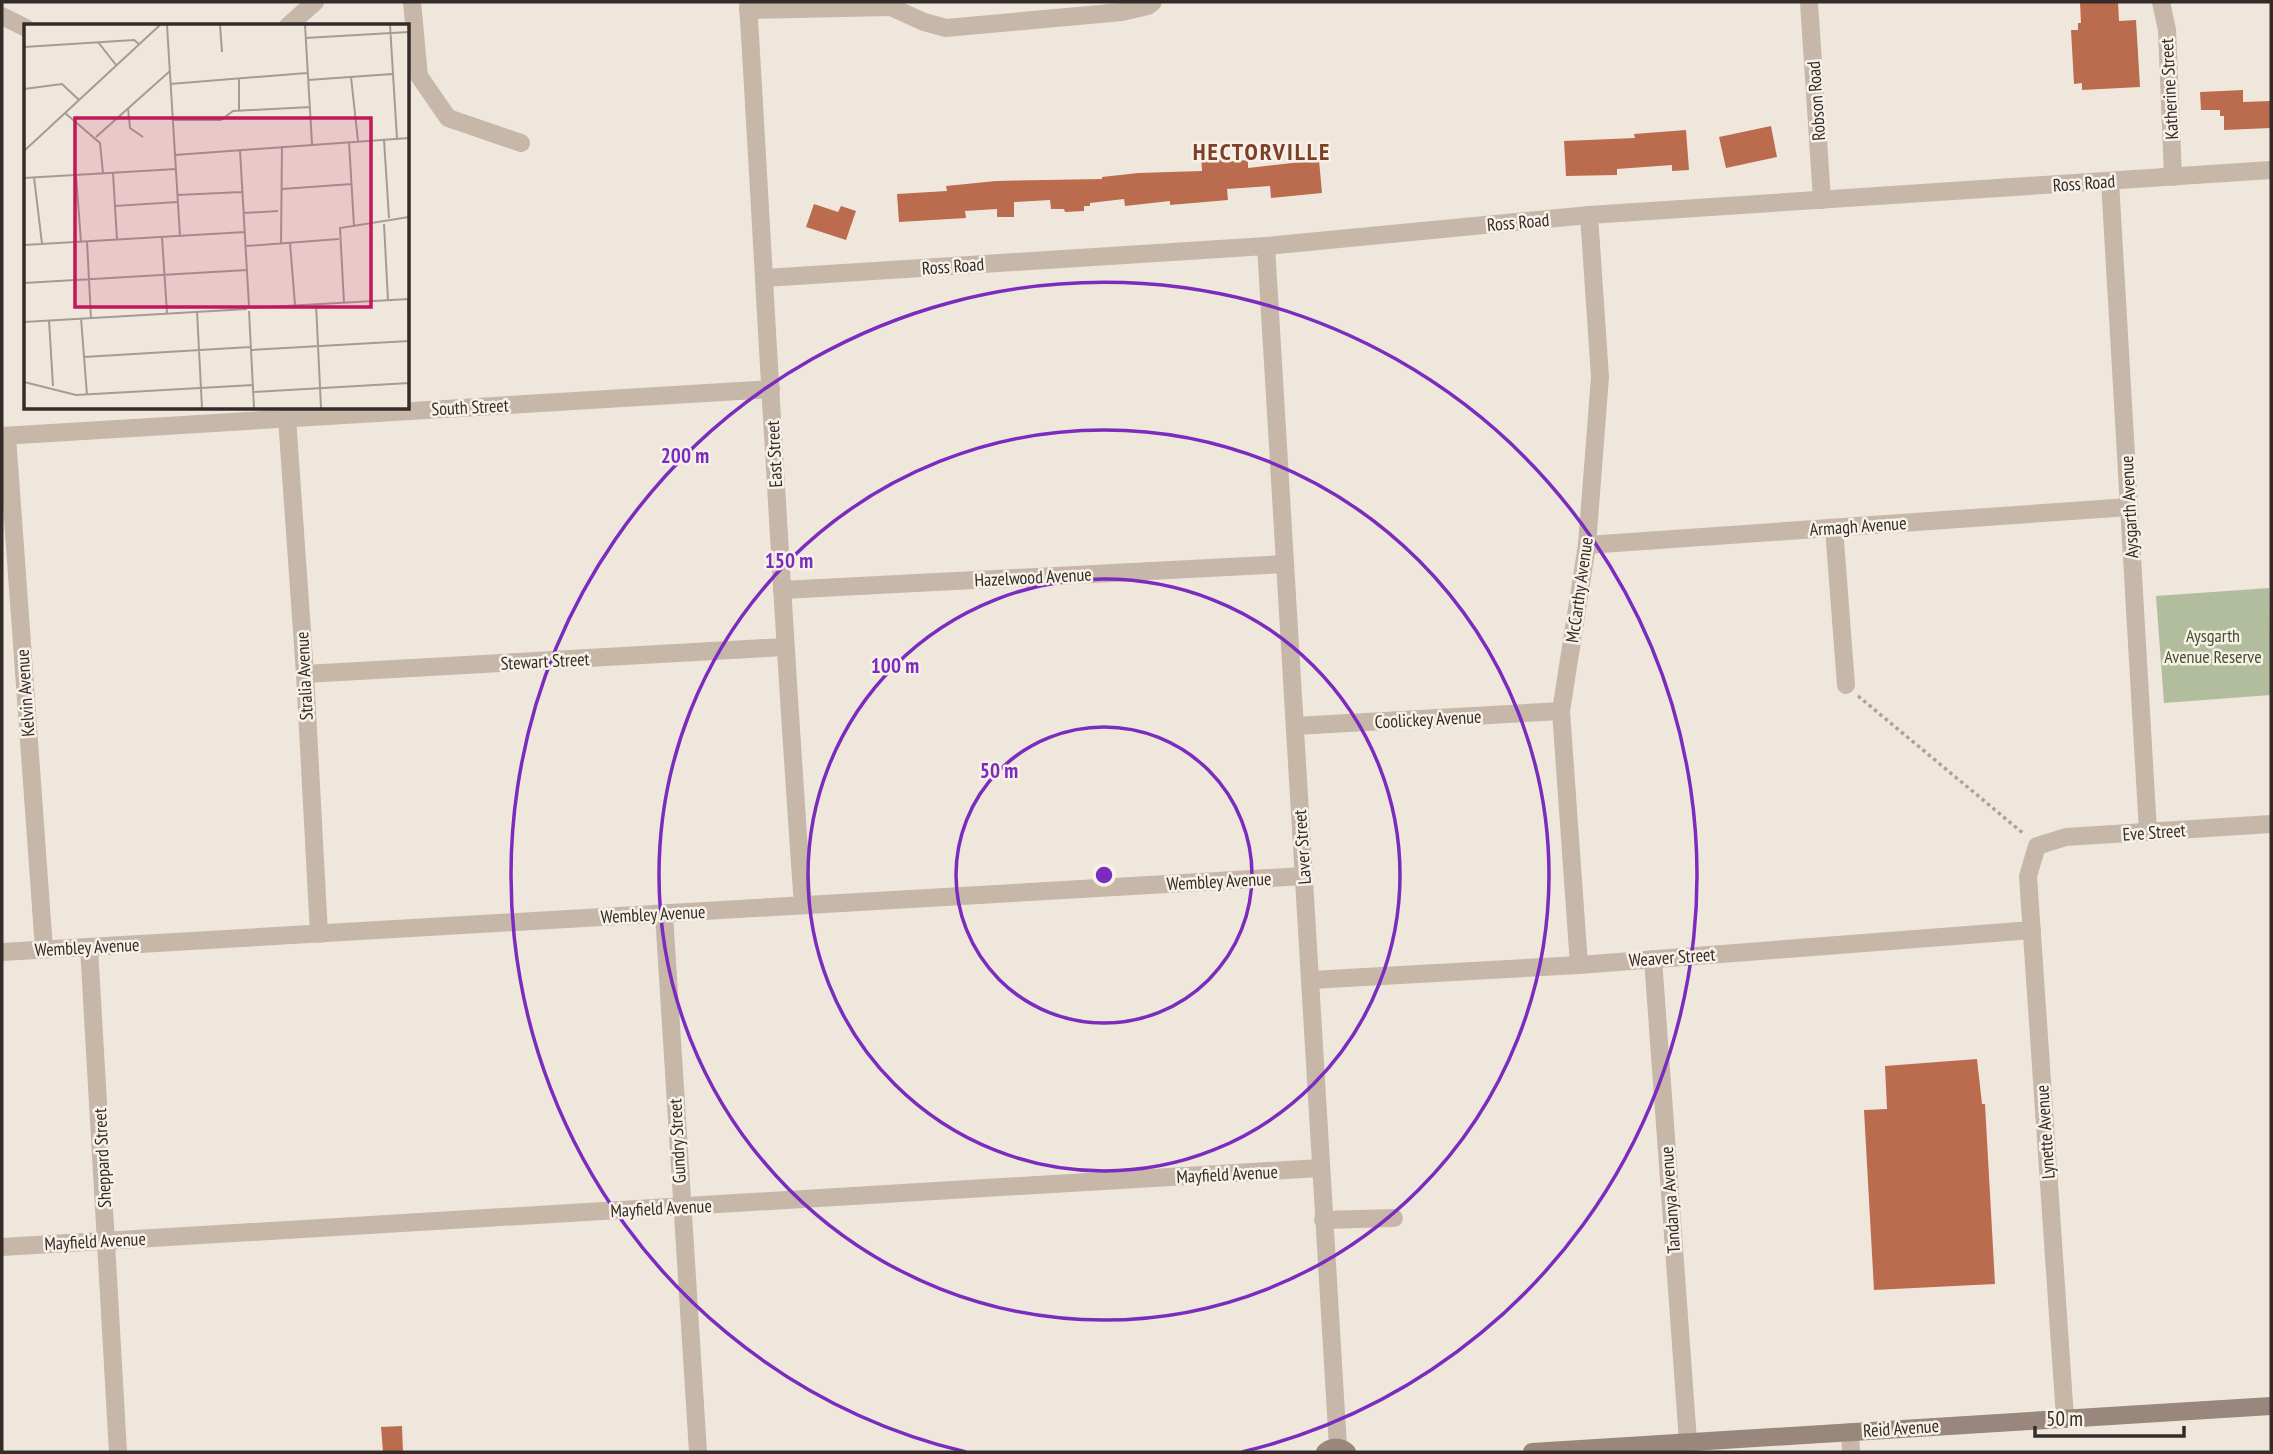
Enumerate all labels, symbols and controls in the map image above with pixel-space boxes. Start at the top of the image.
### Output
inset map [24,24,410,410]
street label: Katherine Street [2155,38,2183,140]
street label: Robson Road [1802,60,1830,142]
district label: HECTORVILLE [1193,136,1331,167]
street label: Ross Road [2052,169,2116,197]
street label: Ross Road [1486,208,1550,236]
street label: Ross Road [921,252,985,280]
street label: South Street [431,393,509,421]
street label: East Street [761,420,787,488]
text: 200 m [661,442,709,469]
street label: Aysgarth Avenue [2115,455,2143,559]
street label: Armagh Avenue [1809,511,1907,541]
street label: McCarthy Avenue [1560,536,1598,644]
text: 150 m [765,547,813,574]
street label: Hazelwood Avenue [974,562,1092,592]
park label: Aysgarth Avenue Reserve [2164,624,2262,668]
street label: Stralia Avenue [290,631,318,721]
street label: Stewart Street [500,647,590,675]
street label: Kelvin Avenue [10,649,40,737]
text: 100 m [871,652,919,679]
street label: Coolickey Avenue [1374,705,1482,733]
text: 50 m [980,757,1018,784]
street label: Laver Street [1288,809,1316,885]
street label: Eve Street [2122,818,2186,846]
centre of rings [1092,863,1116,887]
street label: Wembley Avenue [1166,867,1272,895]
street label: Wembley Avenue [600,900,706,928]
street label: Wembley Avenue [34,933,140,961]
street label: Weaver Street [1628,943,1716,971]
street label: Lynette Avenue [2030,1084,2060,1180]
street label: Gundry Street [663,1098,691,1184]
street label: Sheppard Street [88,1108,116,1208]
street label: Tandanya Avenue [1655,1146,1685,1254]
street label: Mayfield Avenue [1176,1160,1278,1188]
street label: Mayfield Avenue [610,1194,712,1222]
street label: Mayfield Avenue [44,1227,146,1255]
scale bar [2035,1394,2184,1438]
text: 50 m [2046,1405,2083,1432]
street label: Reid Avenue [1862,1414,1940,1442]

